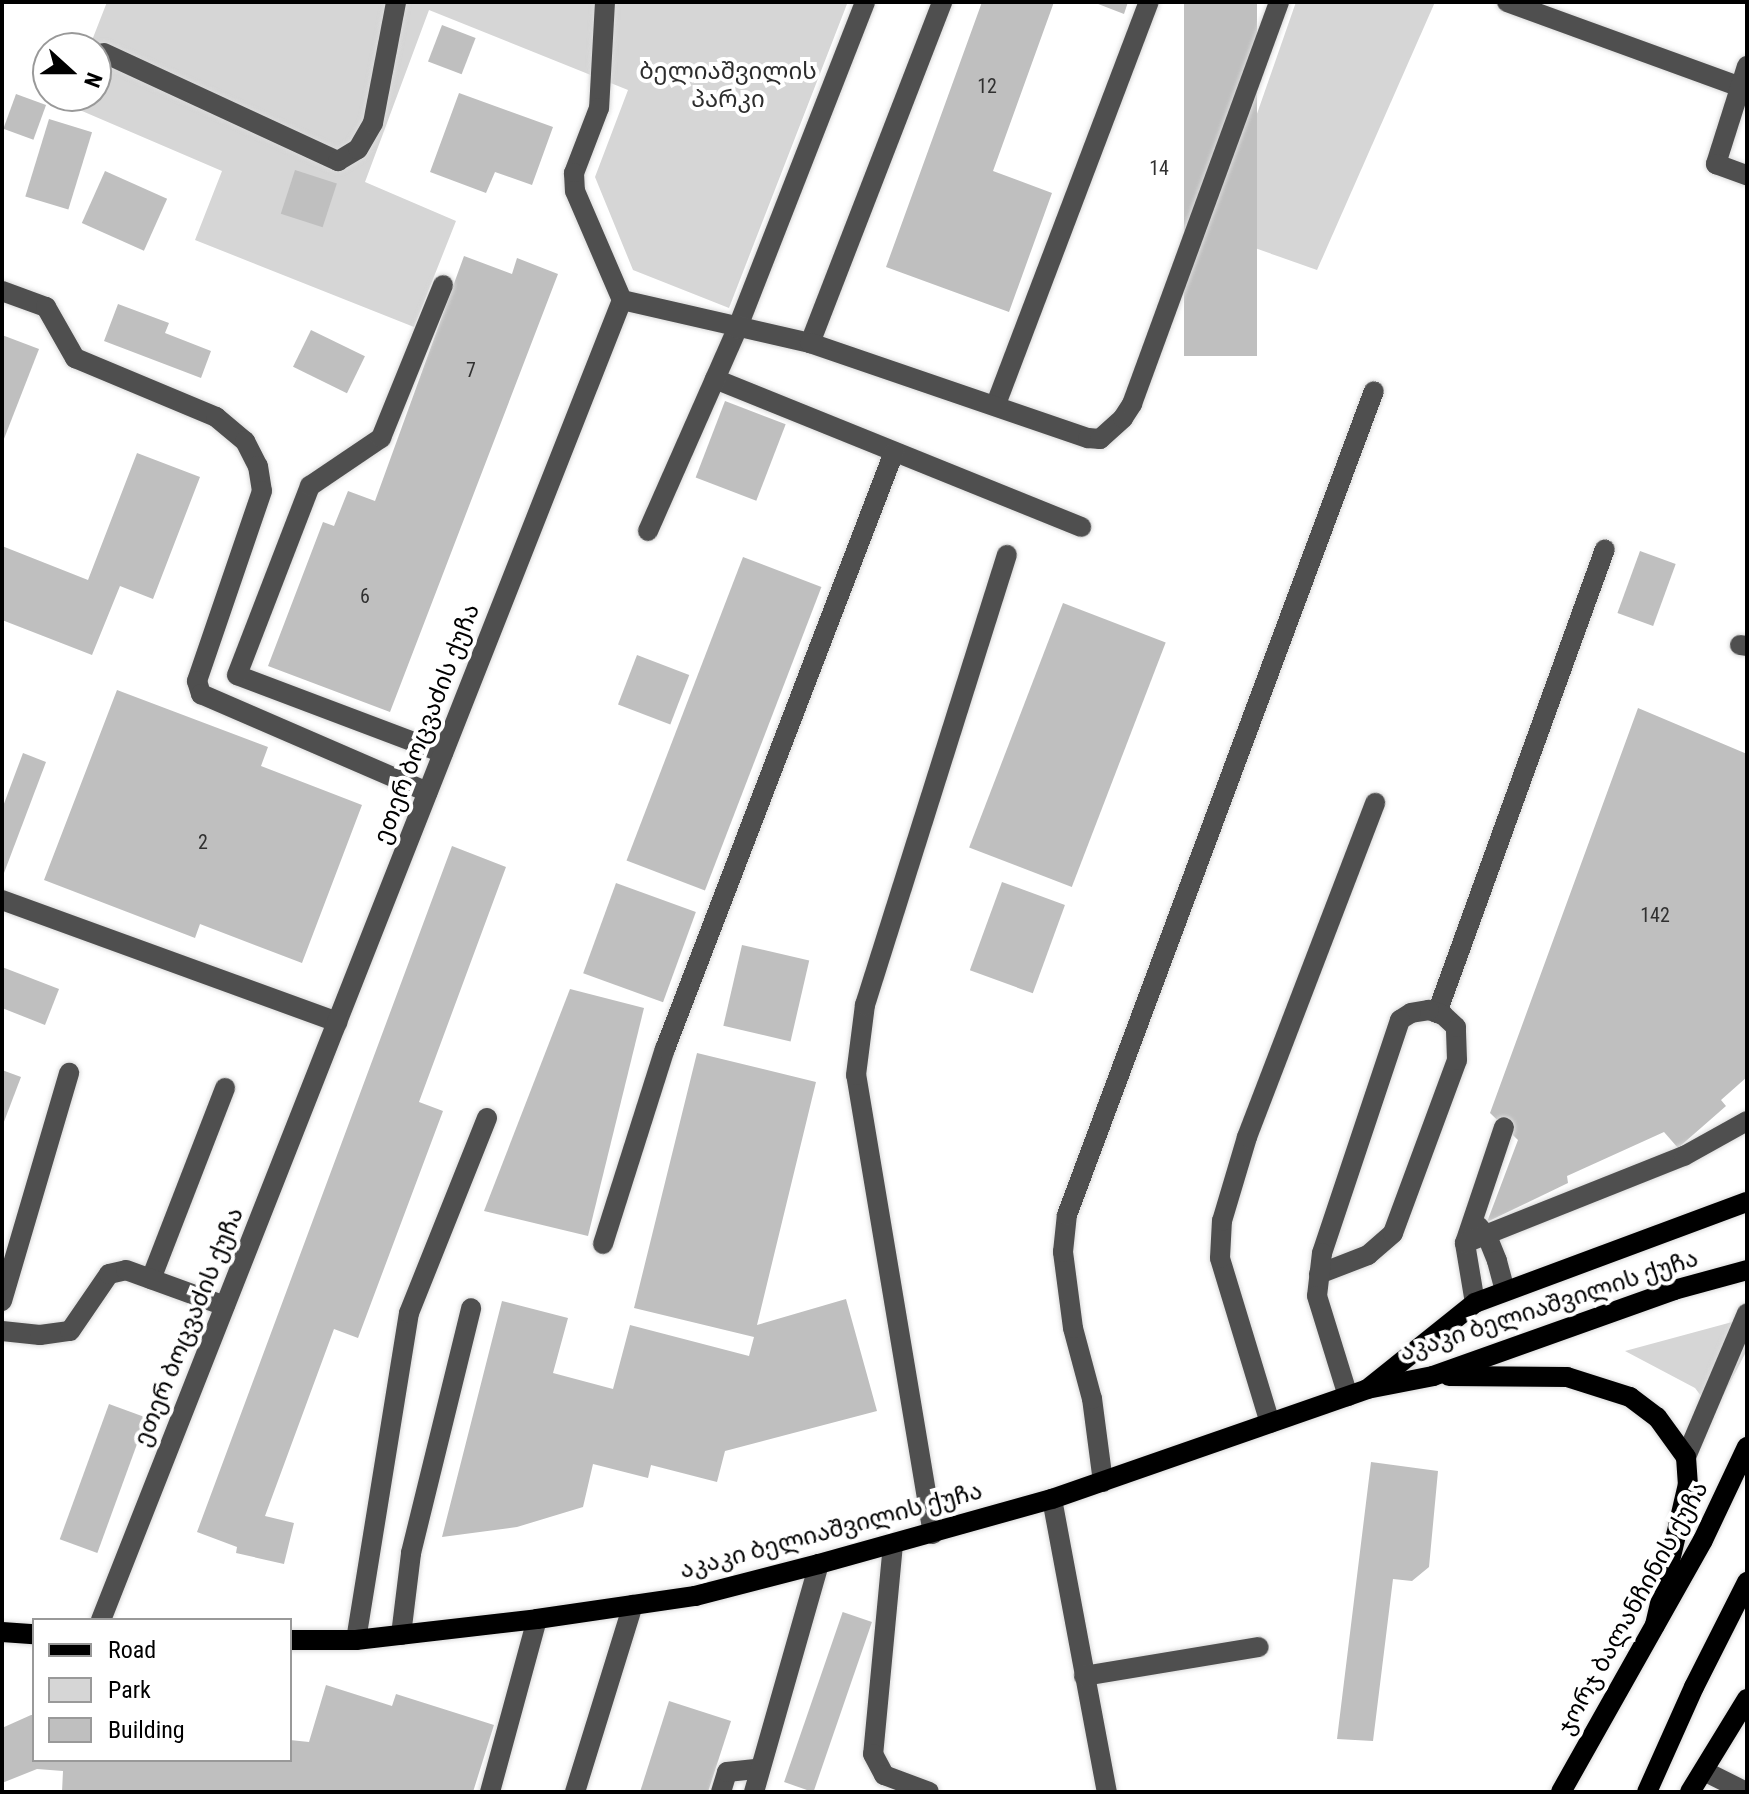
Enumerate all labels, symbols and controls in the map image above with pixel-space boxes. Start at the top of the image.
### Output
north arrow [32,32,112,112]
park label: ბელიაშვილის პარკი [639,58,817,114]
text: N [79,69,107,91]
house number: 12 [977,74,997,98]
house number: 14 [1149,156,1169,180]
house number: 7 [466,358,476,382]
house number: 6 [360,584,370,608]
street label: ეთერ ბოცვაძის ქუჩა [368,600,486,848]
house number: 2 [198,830,208,854]
house number: 142 [1640,903,1670,927]
street label: ეთერ ბოცვაძის ქუჩა [128,1204,250,1450]
street label: აკაკი ბელიაშვილის ქუჩა [1396,1244,1702,1368]
street label: ჯორჯ ბალანჩინის ქუჩა [1551,1476,1715,1740]
street label: აკაკი ბელიაშვილის ქუჩა [677,1477,985,1585]
legend [32,1618,292,1762]
text: Road [108,1636,156,1664]
text: Park [108,1676,151,1704]
text: Building [108,1716,185,1744]

